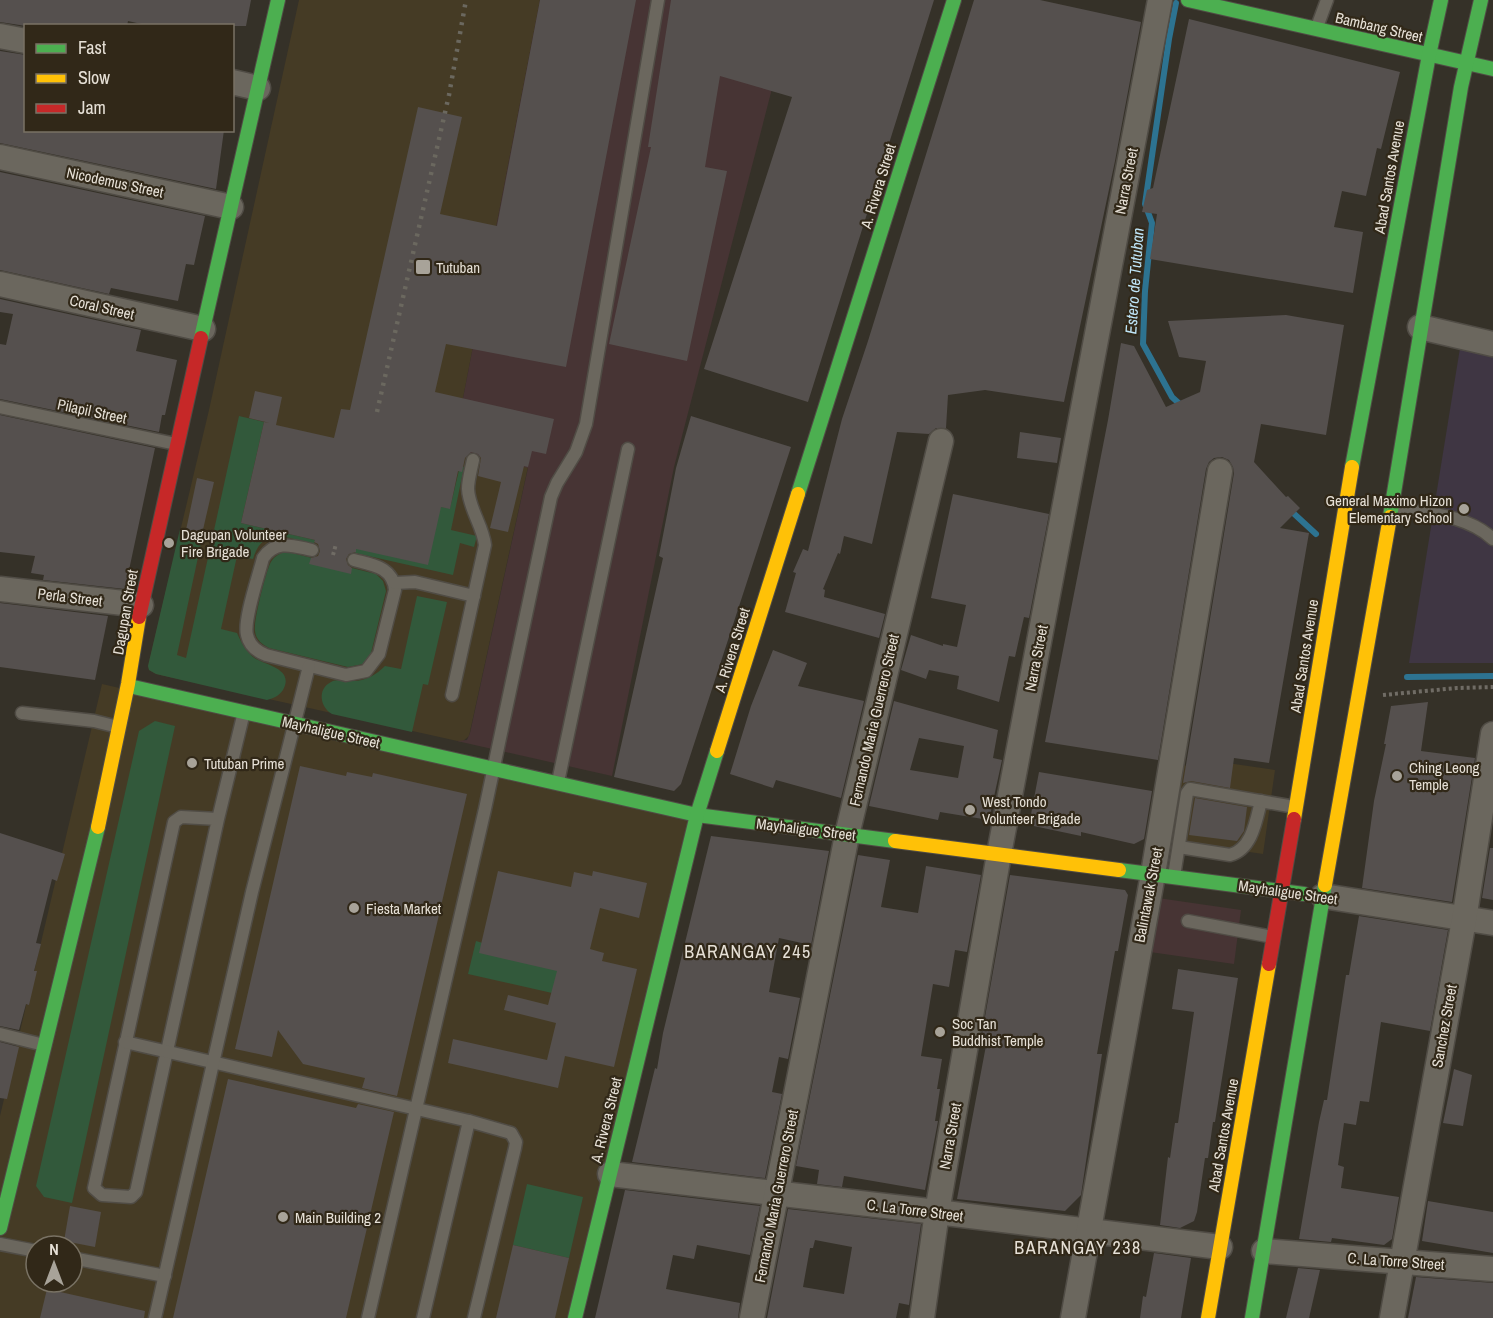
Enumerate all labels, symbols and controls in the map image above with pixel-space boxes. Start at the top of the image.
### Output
street label: Bambang Street [1333,7,1425,47]
legend [24,24,234,132]
text: Fast [78,35,106,60]
text: Slow [78,65,110,90]
text: Jam [78,95,106,120]
street label: Abad Santos Avenue [1369,119,1409,236]
street label: A. Rivera Street [855,141,901,232]
street label: Narra Street [1109,146,1143,216]
street label: Nicodemus Street [65,161,166,203]
water label: Estero de Tutuban [1119,227,1149,335]
place label: Tutuban [436,257,480,278]
marker: Tutuban [414,258,432,276]
street label: Coral Street [68,289,137,325]
street label: Pilapil Street [55,393,129,429]
place label: General Maximo Hizon Elementary School [1326,490,1452,528]
marker: General Maximo Hizon Elementary School [1457,502,1471,516]
place label: Dagupan Volunteer Fire Brigade [181,524,286,562]
marker: Dagupan Volunteer Fire Brigade [162,536,176,550]
street label: Dagupan Street [107,567,143,656]
street label: Perla Street [36,583,104,611]
street label: Abad Santos Avenue [1285,598,1323,715]
street label: A. Rivera Street [709,605,755,696]
street label: Narra Street [1019,623,1053,693]
street label: Fernando Maria Guerrero Street [844,631,904,808]
street label: Mayhaligue Street [280,711,383,754]
place label: Tutuban Prime [204,753,284,774]
marker: Tutuban Prime [185,756,199,770]
place label: Ching Leong Temple [1409,757,1480,795]
marker: Ching Leong Temple [1390,769,1404,783]
place label: West Tondo Volunteer Brigade [982,791,1081,829]
marker: West Tondo Volunteer Brigade [963,803,977,817]
street label: Mayhaligue Street [755,812,857,846]
street label: Balintawak Street [1128,845,1168,944]
street label: Mayhaligue Street [1237,875,1339,909]
place label: Fiesta Market [366,898,442,919]
marker: Fiesta Market [347,901,361,915]
district label: BARANGAY 245 [684,939,812,964]
street label: Sanchez Street [1426,982,1462,1069]
place label: Soc Tan Buddhist Temple [952,1013,1044,1051]
marker: Soc Tan Buddhist Temple [933,1025,947,1039]
street label: A. Rivera Street [585,1074,627,1166]
street label: Abad Santos Avenue [1203,1077,1243,1194]
street label: Narra Street [934,1101,966,1171]
street label: Fernando Maria Guerrero Street [749,1107,803,1284]
street label: C. La Torre Street [866,1194,965,1226]
place label: Main Building 2 [295,1207,381,1228]
marker: Main Building 2 [276,1210,290,1224]
north arrow [24,1234,84,1294]
district label: BARANGAY 238 [1014,1235,1142,1260]
text: N [49,1238,59,1260]
street label: C. La Torre Street [1347,1247,1446,1275]

